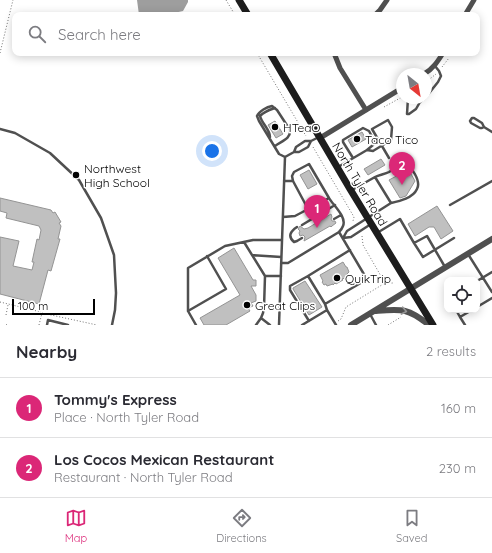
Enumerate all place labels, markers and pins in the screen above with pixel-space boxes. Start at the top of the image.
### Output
place label: HTeaO [283,120,321,135]
marker: HTeaO [270,122,280,132]
place label: Taco Tico [365,132,418,147]
marker: Taco Tico [352,134,362,144]
pin: 2 [389,152,415,185]
place label: Northwest High School [84,161,150,190]
marker: Northwest High School [71,170,81,180]
pin: 1 [304,195,330,228]
place label: QuikTrip [345,271,391,286]
marker: QuikTrip [332,273,342,283]
place label: Great Clips [255,298,316,313]
marker: Great Clips [242,300,252,310]

